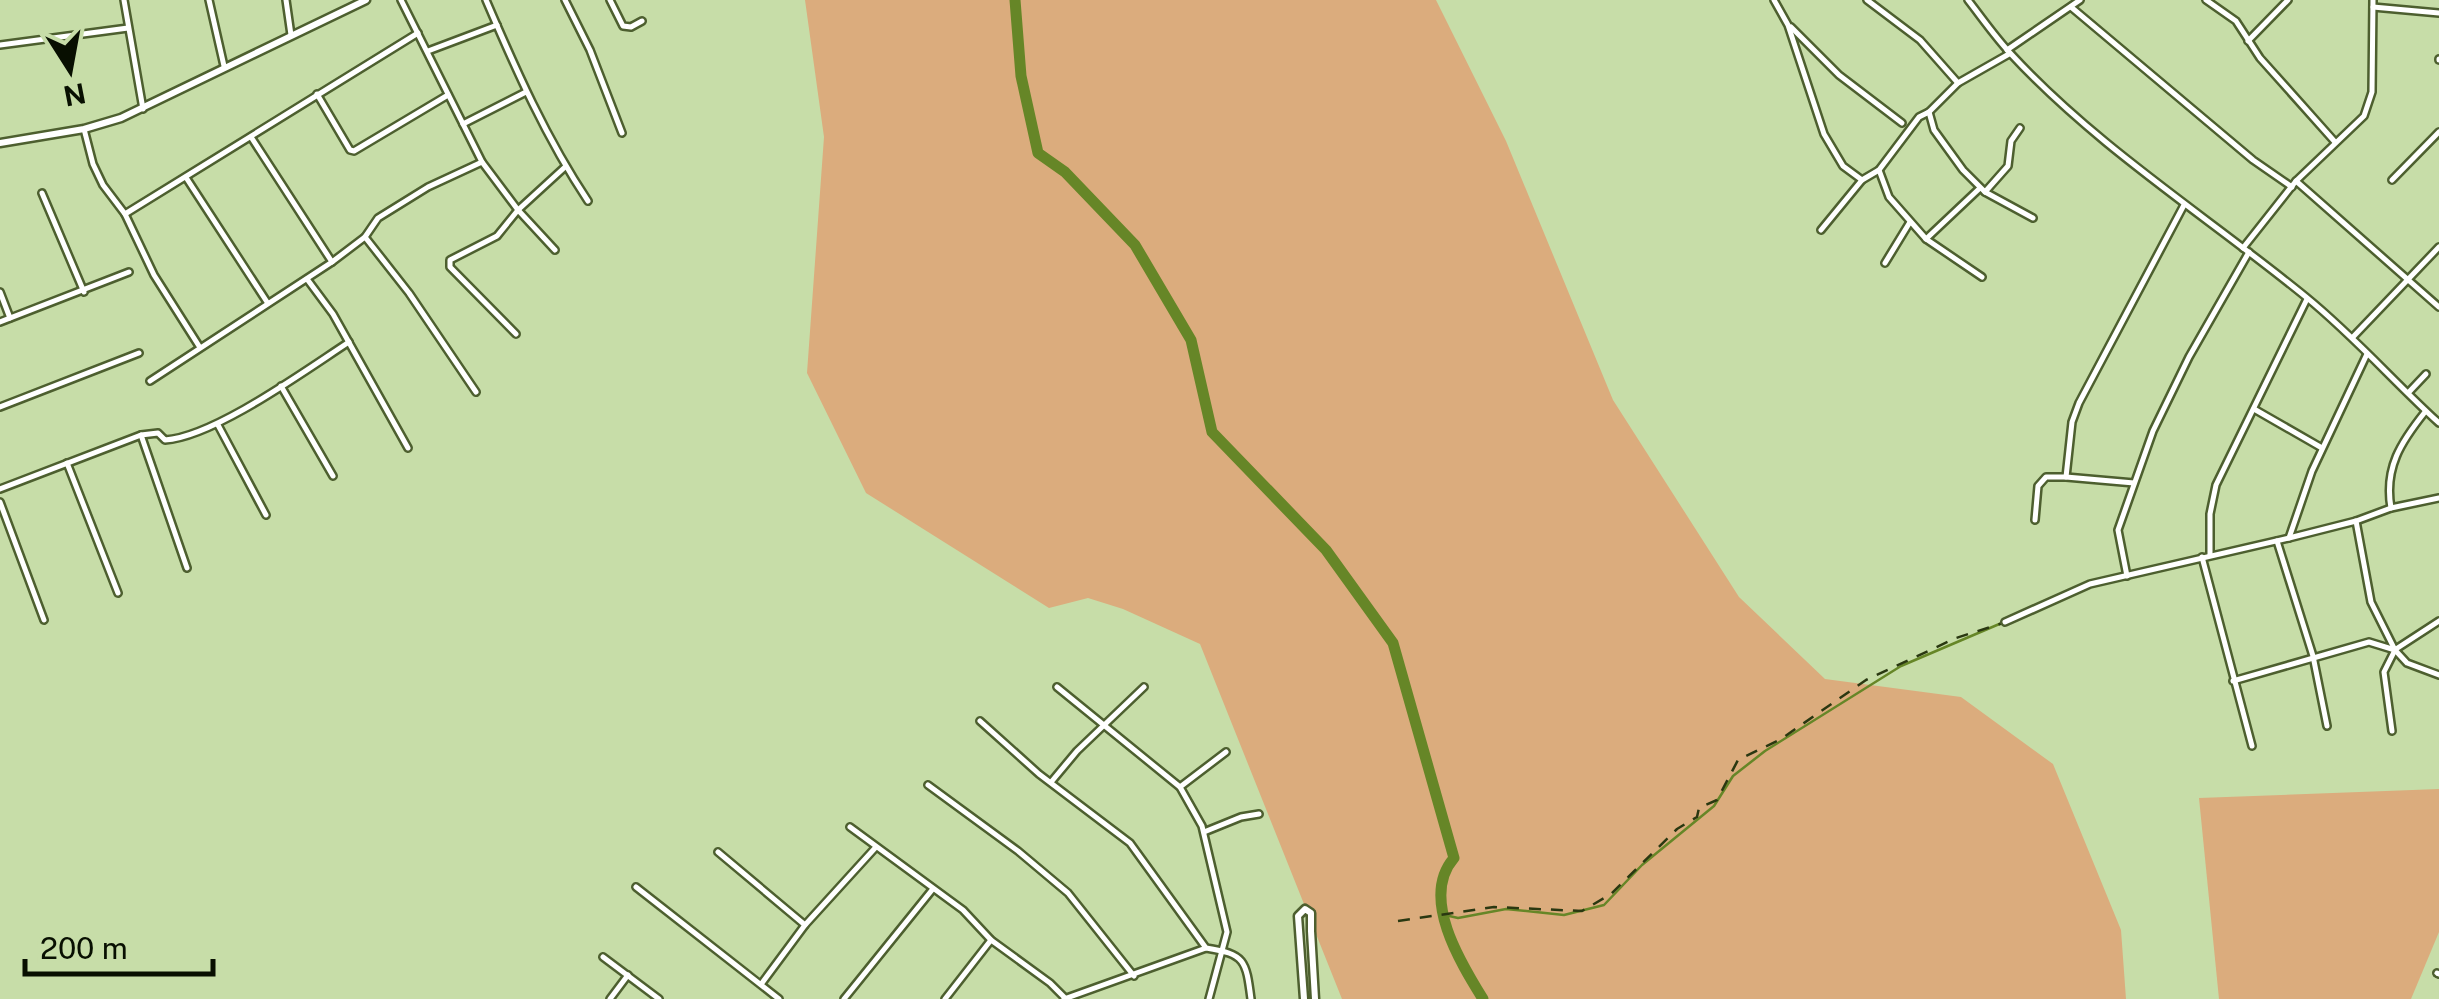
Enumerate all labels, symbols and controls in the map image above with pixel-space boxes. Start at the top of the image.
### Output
north arrow [20,20,120,120]
text: N [61,77,89,113]
scale bar [25,914,212,976]
text: 200 m [40,930,128,966]

